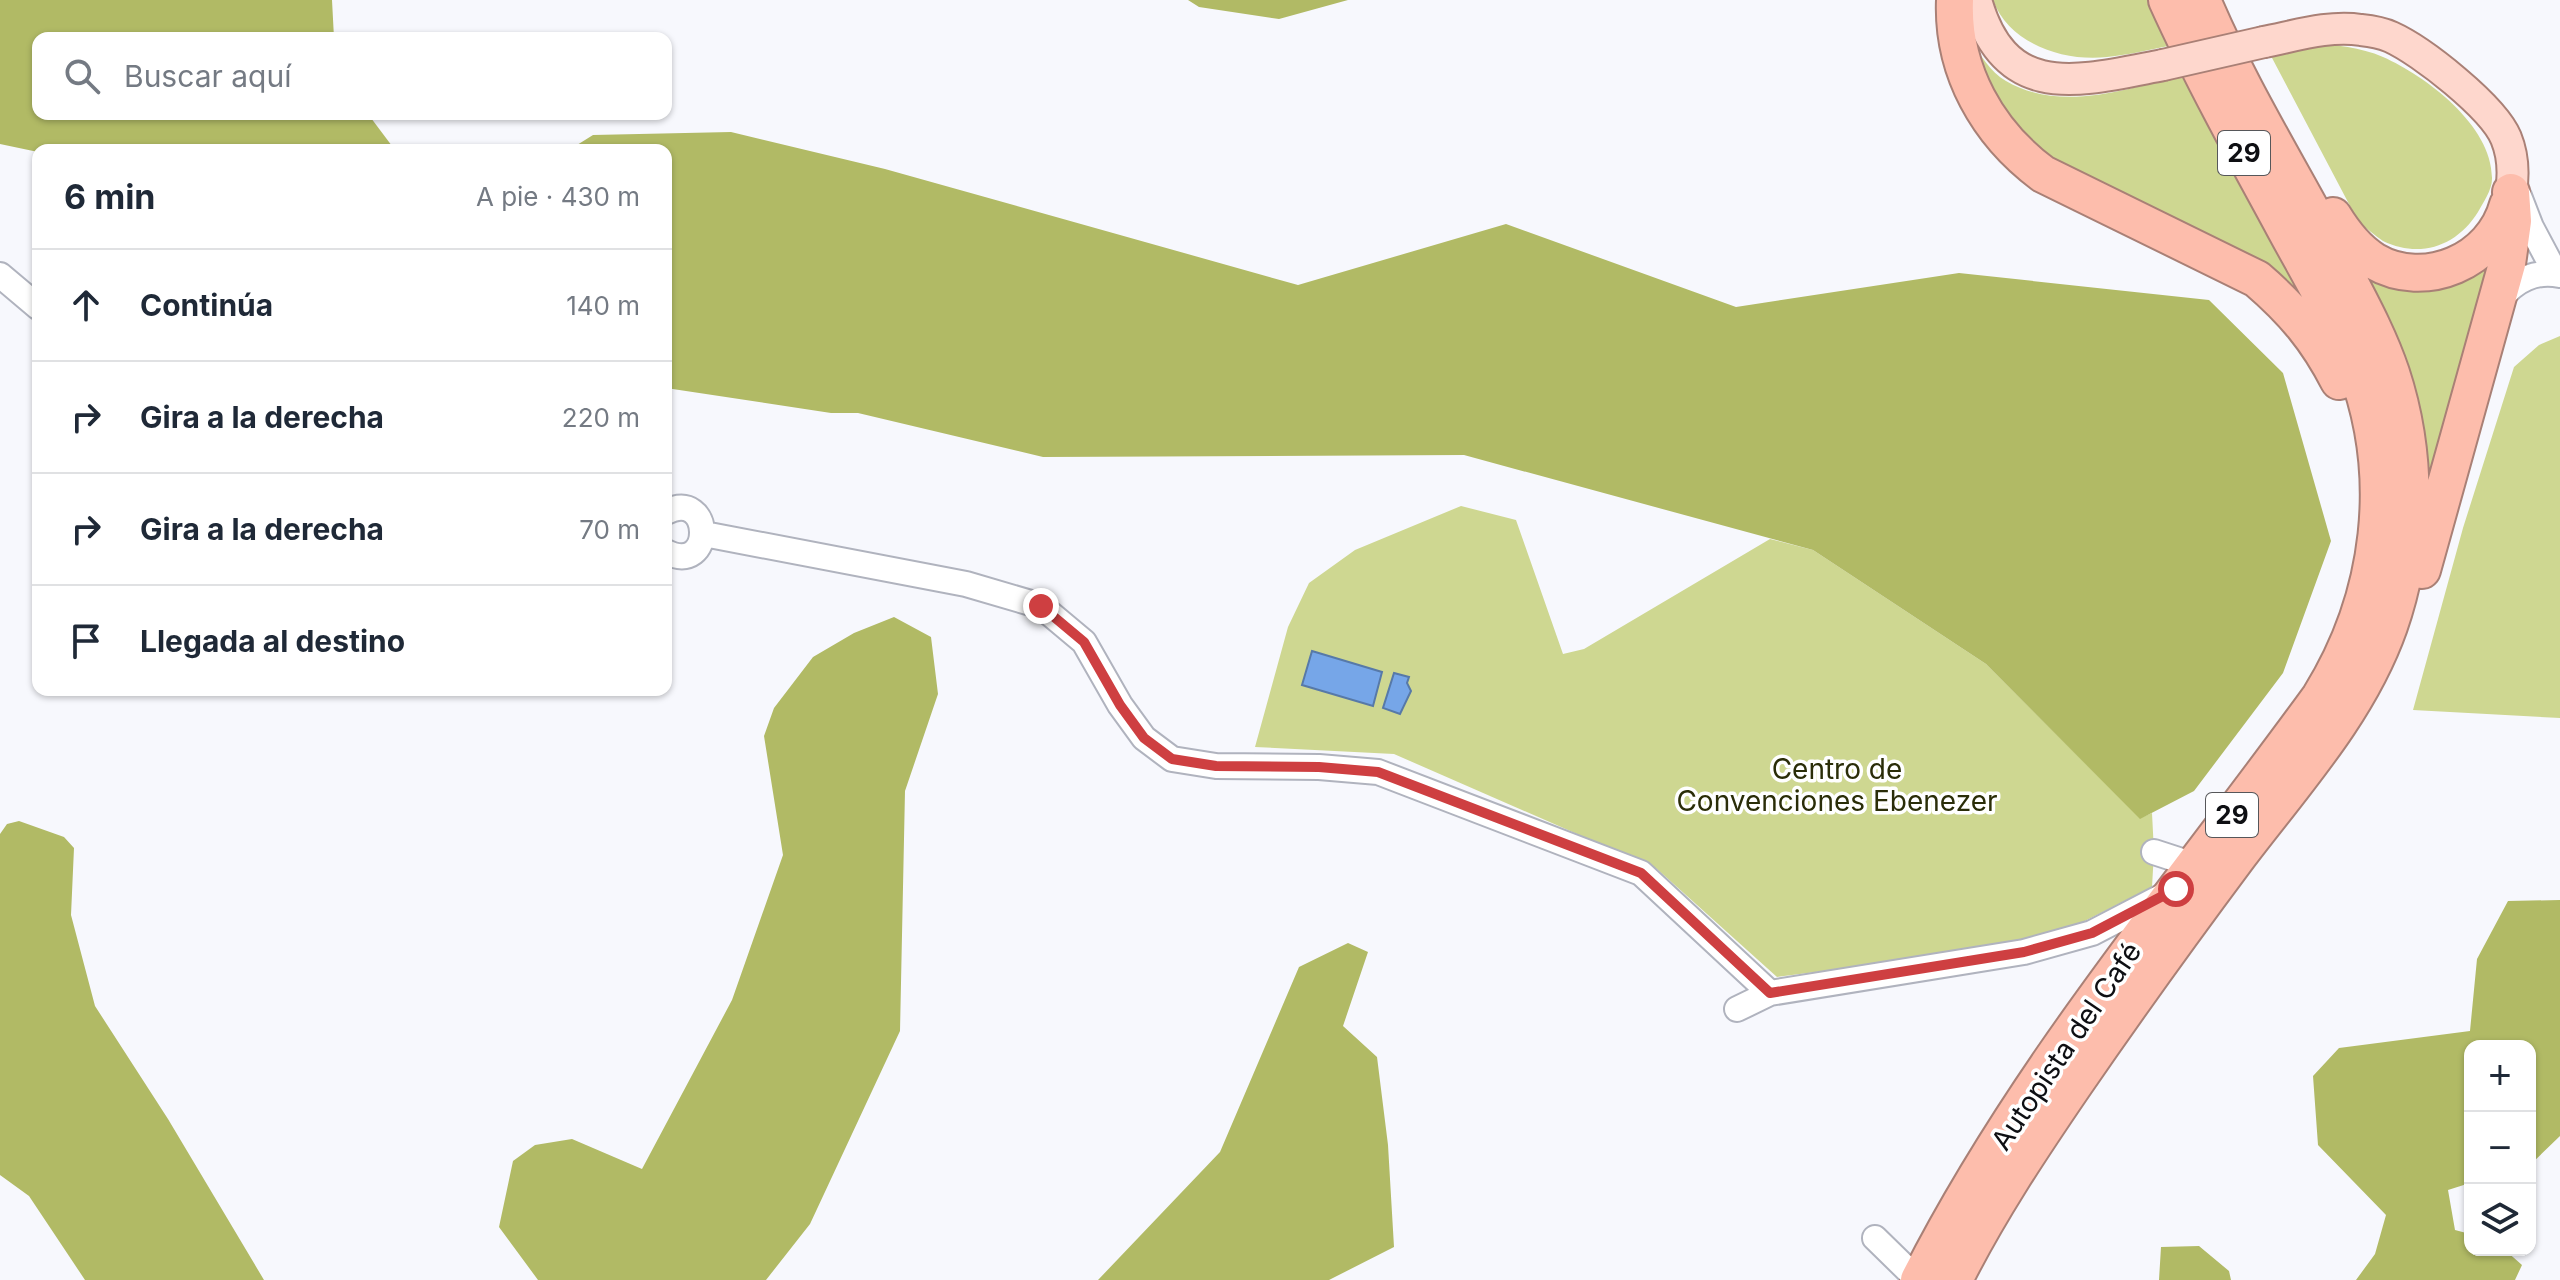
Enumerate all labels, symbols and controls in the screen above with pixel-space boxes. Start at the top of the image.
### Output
search box [32,32,672,120]
icon: search [60,54,104,98]
text: Buscar aquí [124,58,291,94]
road number: 29 [2218,131,2270,175]
text: 6 min [64,176,156,217]
text: A pie · 430 m [476,181,640,212]
icon: ahead [64,283,108,327]
text: Continúa [140,287,273,323]
text: 140 m [566,290,640,321]
icon: right [64,395,108,439]
text: Gira a la derecha [140,399,384,435]
text: 220 m [562,402,640,433]
icon: right [64,507,108,551]
text: Gira a la derecha [140,511,384,547]
text: 70 m [579,514,640,545]
route end [1023,588,1059,624]
icon: arrive [64,619,108,663]
text: Llegada al destino [140,623,405,659]
park label: Centro de Convenciones Ebenezer [1676,752,1998,818]
road number: 29 [2206,793,2258,837]
route start [2158,871,2194,907]
street label: Autopista del Café [1984,936,2148,1156]
map controls [2464,1040,2536,1256]
button: + [2464,1040,2536,1112]
button: − [2464,1112,2536,1184]
button: layers [2464,1184,2536,1256]

